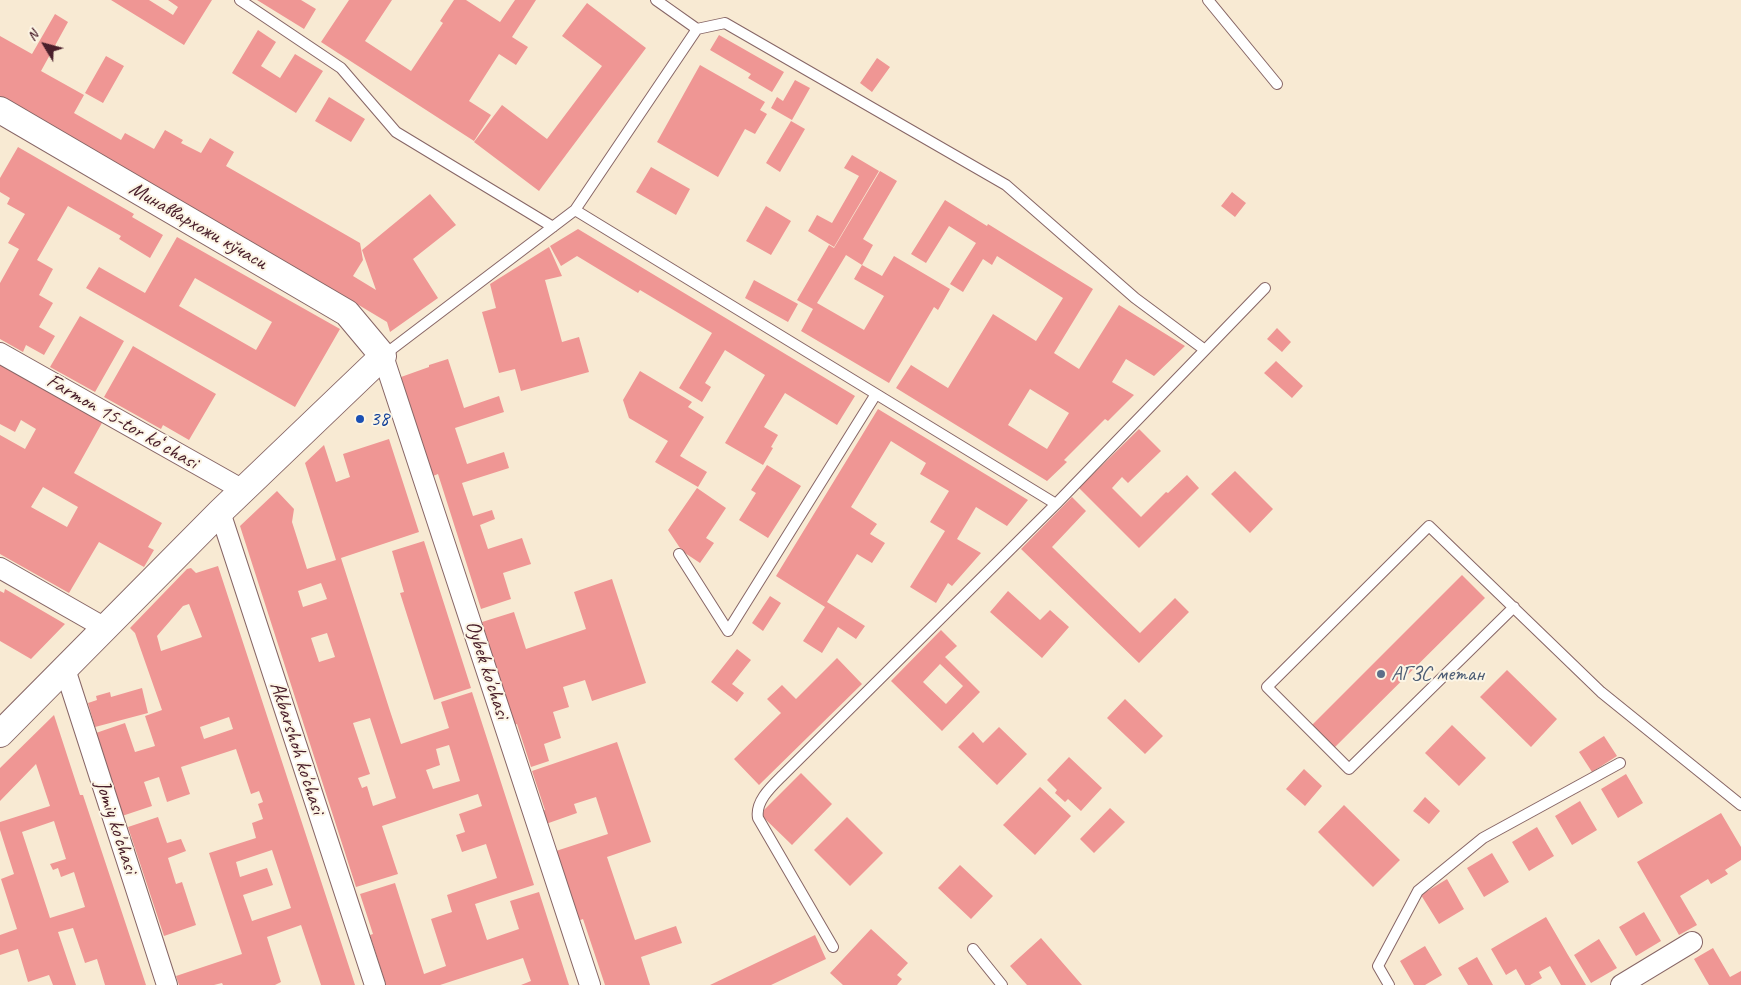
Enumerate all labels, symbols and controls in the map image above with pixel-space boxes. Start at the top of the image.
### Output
north arrow [20,20,70,70]
text: N [23,27,42,44]
street label: Минаввархожи кўчаси [124,176,272,276]
street label: Farmon 15-tor koʻchasi [42,368,202,476]
place label: 38 [370,406,389,432]
marker: 38 [354,413,366,425]
street label: Oybek ko'chasi [459,618,515,722]
place label: АГЗС метан [1391,661,1484,687]
marker: АГЗС метан [1375,668,1387,680]
street label: Akbarshoh ko'chasi [264,679,330,817]
street label: Jomiy ko'chasi [89,777,143,877]

